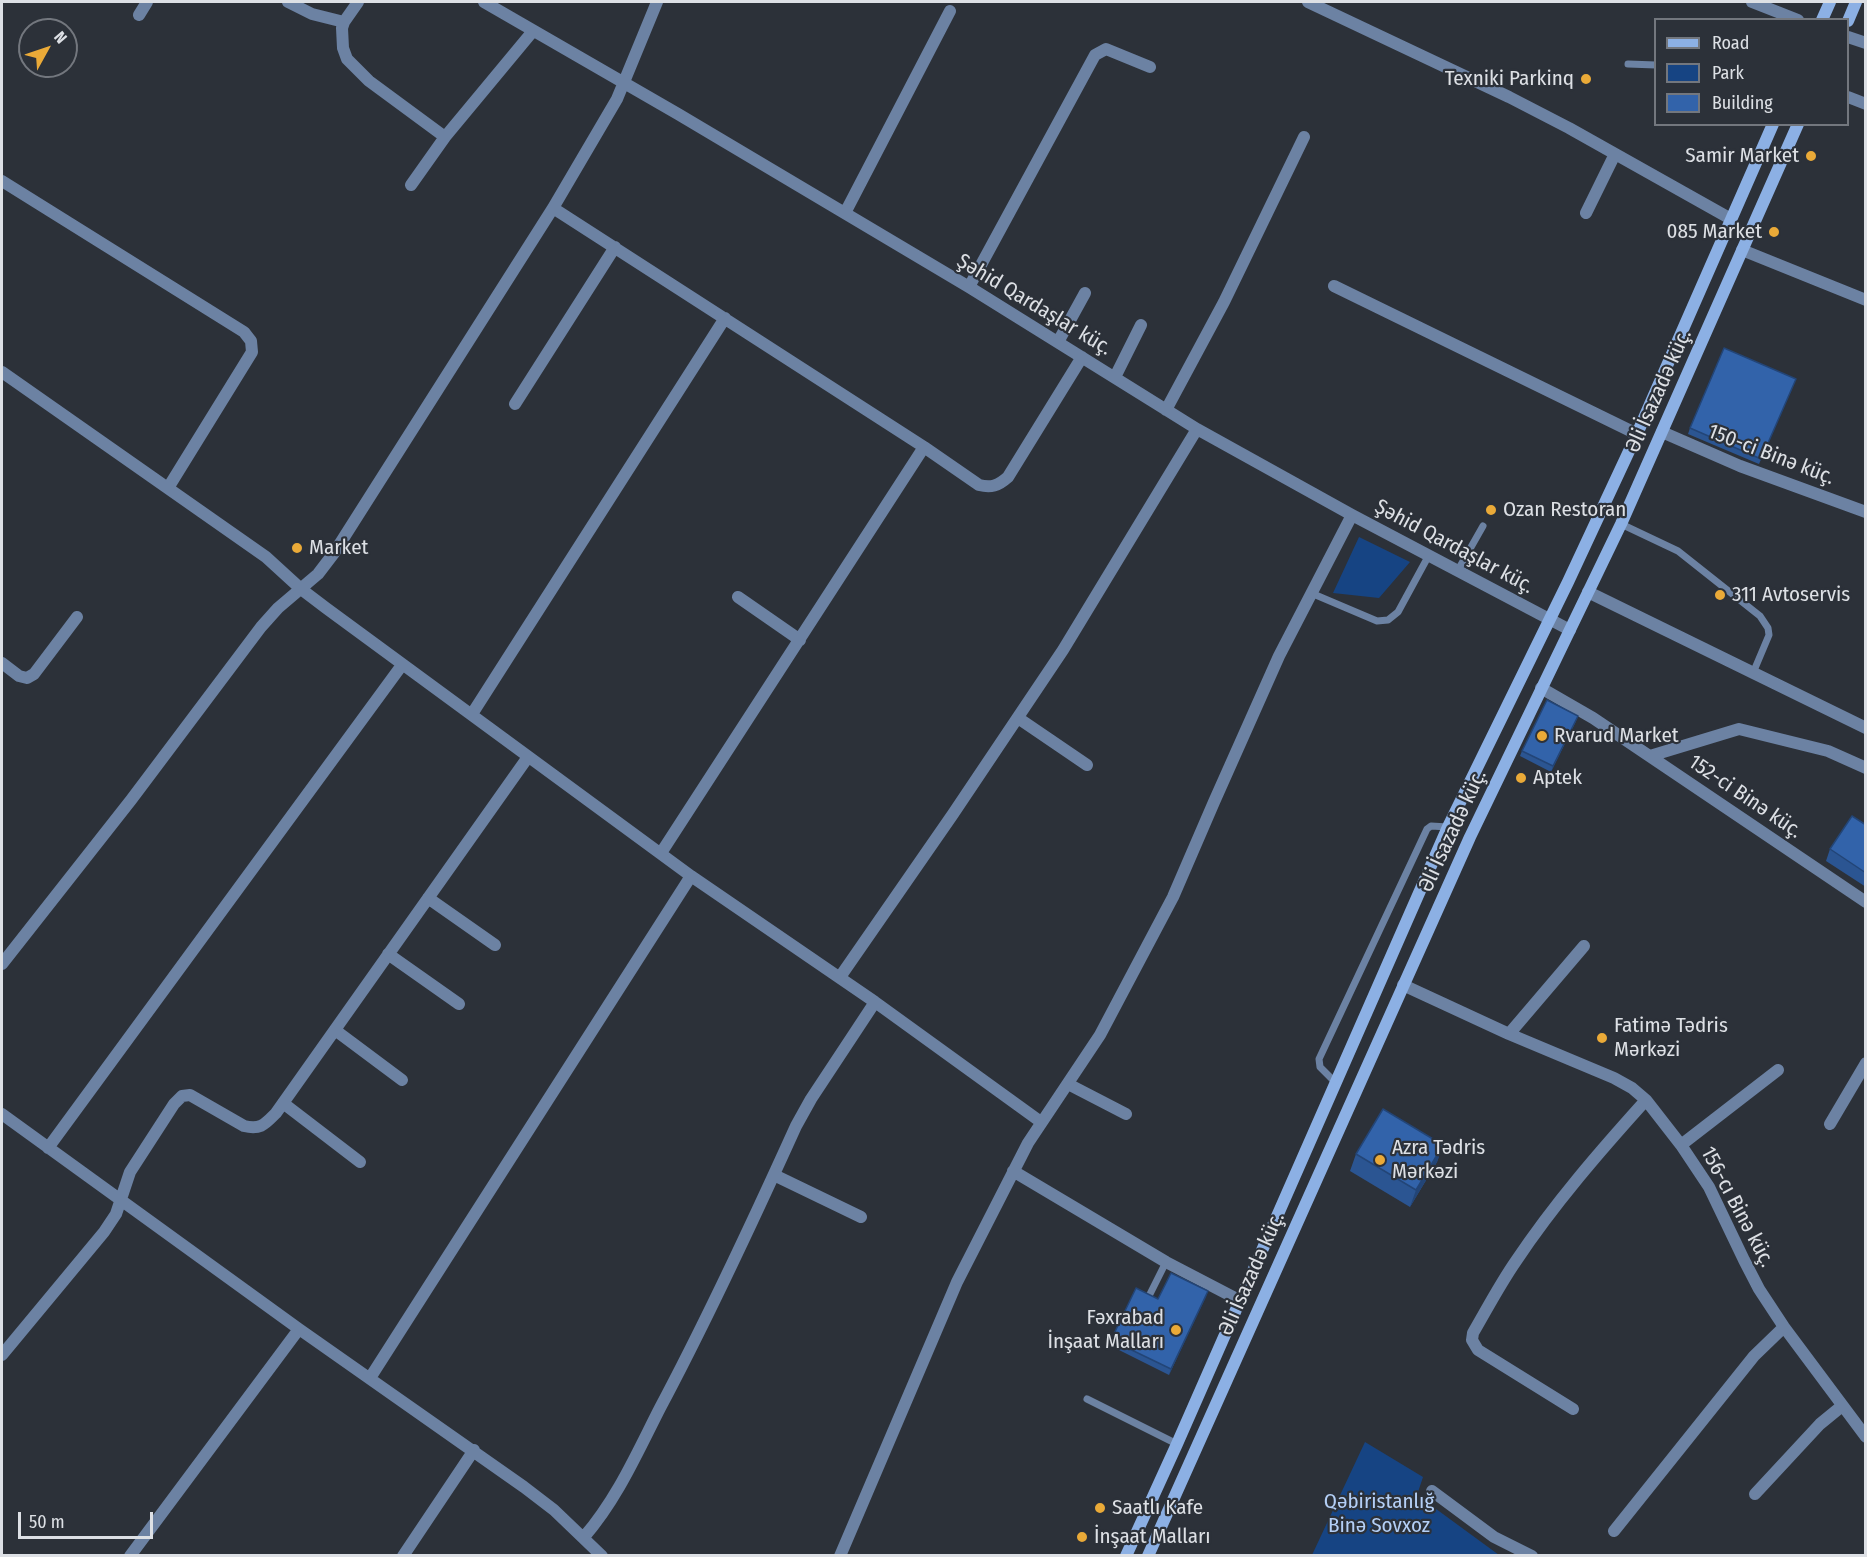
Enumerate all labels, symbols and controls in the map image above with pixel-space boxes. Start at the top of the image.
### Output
north arrow [18,18,78,78]
legend [1654,18,1849,126]
text: N [50,28,71,47]
text: Road [1712,32,1749,54]
text: Park [1712,62,1744,84]
place label: Texniki Parkinq [1445,66,1574,92]
marker: Texniki Parkinq [1579,72,1593,86]
text: Building [1712,92,1773,114]
place label: Samir Market [1685,143,1799,169]
marker: Samir Market [1804,149,1818,163]
place label: 085 Market [1667,219,1762,245]
marker: 085 Market [1767,225,1781,239]
street label: Şəhid Qardaşlar küç. [952,249,1116,361]
street label: Əli İsazadə küç. [1621,326,1697,456]
street label: 150-ci Binə küç. [1704,419,1838,491]
street label: Şəhid Qardaşlar küç. [1370,495,1538,599]
place label: Ozan Restoran [1503,497,1626,523]
marker: Ozan Restoran [1484,503,1498,517]
place label: Market [309,535,368,561]
marker: Market [290,541,304,555]
place label: 311 Avtoservis [1732,582,1850,608]
marker: 311 Avtoservis [1713,588,1727,602]
place label: Rvarud Market [1554,723,1679,749]
marker: Rvarud Market [1535,729,1549,743]
street label: 152-ci Binə küç. [1683,750,1807,844]
place label: Aptek [1533,765,1582,791]
street label: Əli İsazadə küç. [1414,766,1492,896]
marker: Aptek [1514,771,1528,785]
place label: Fatimə Tədris Mərkəzi [1614,1013,1728,1063]
marker: Fatimə Tədris Mərkəzi [1595,1031,1609,1045]
place label: Azra Tədris Mərkəzi [1392,1135,1485,1185]
street label: 156-cı Binə küç. [1695,1142,1779,1272]
marker: Azra Tədris Mərkəzi [1373,1153,1387,1167]
street label: Əli İsazadə küç. [1214,1209,1290,1339]
place label: Fəxrabad İnşaat Malları [1047,1305,1164,1355]
marker: Fəxrabad İnşaat Malları [1169,1323,1183,1337]
park label: Qəbiristanlığ Binə Sovxoz [1324,1489,1434,1539]
place label: Saatlı Kafe [1112,1495,1203,1521]
scale bar [21,1500,156,1538]
marker: Saatlı Kafe [1093,1501,1107,1515]
text: 50 m [29,1511,65,1533]
place label: İnşaat Malları [1094,1524,1211,1550]
marker: İnşaat Malları [1075,1530,1089,1544]

